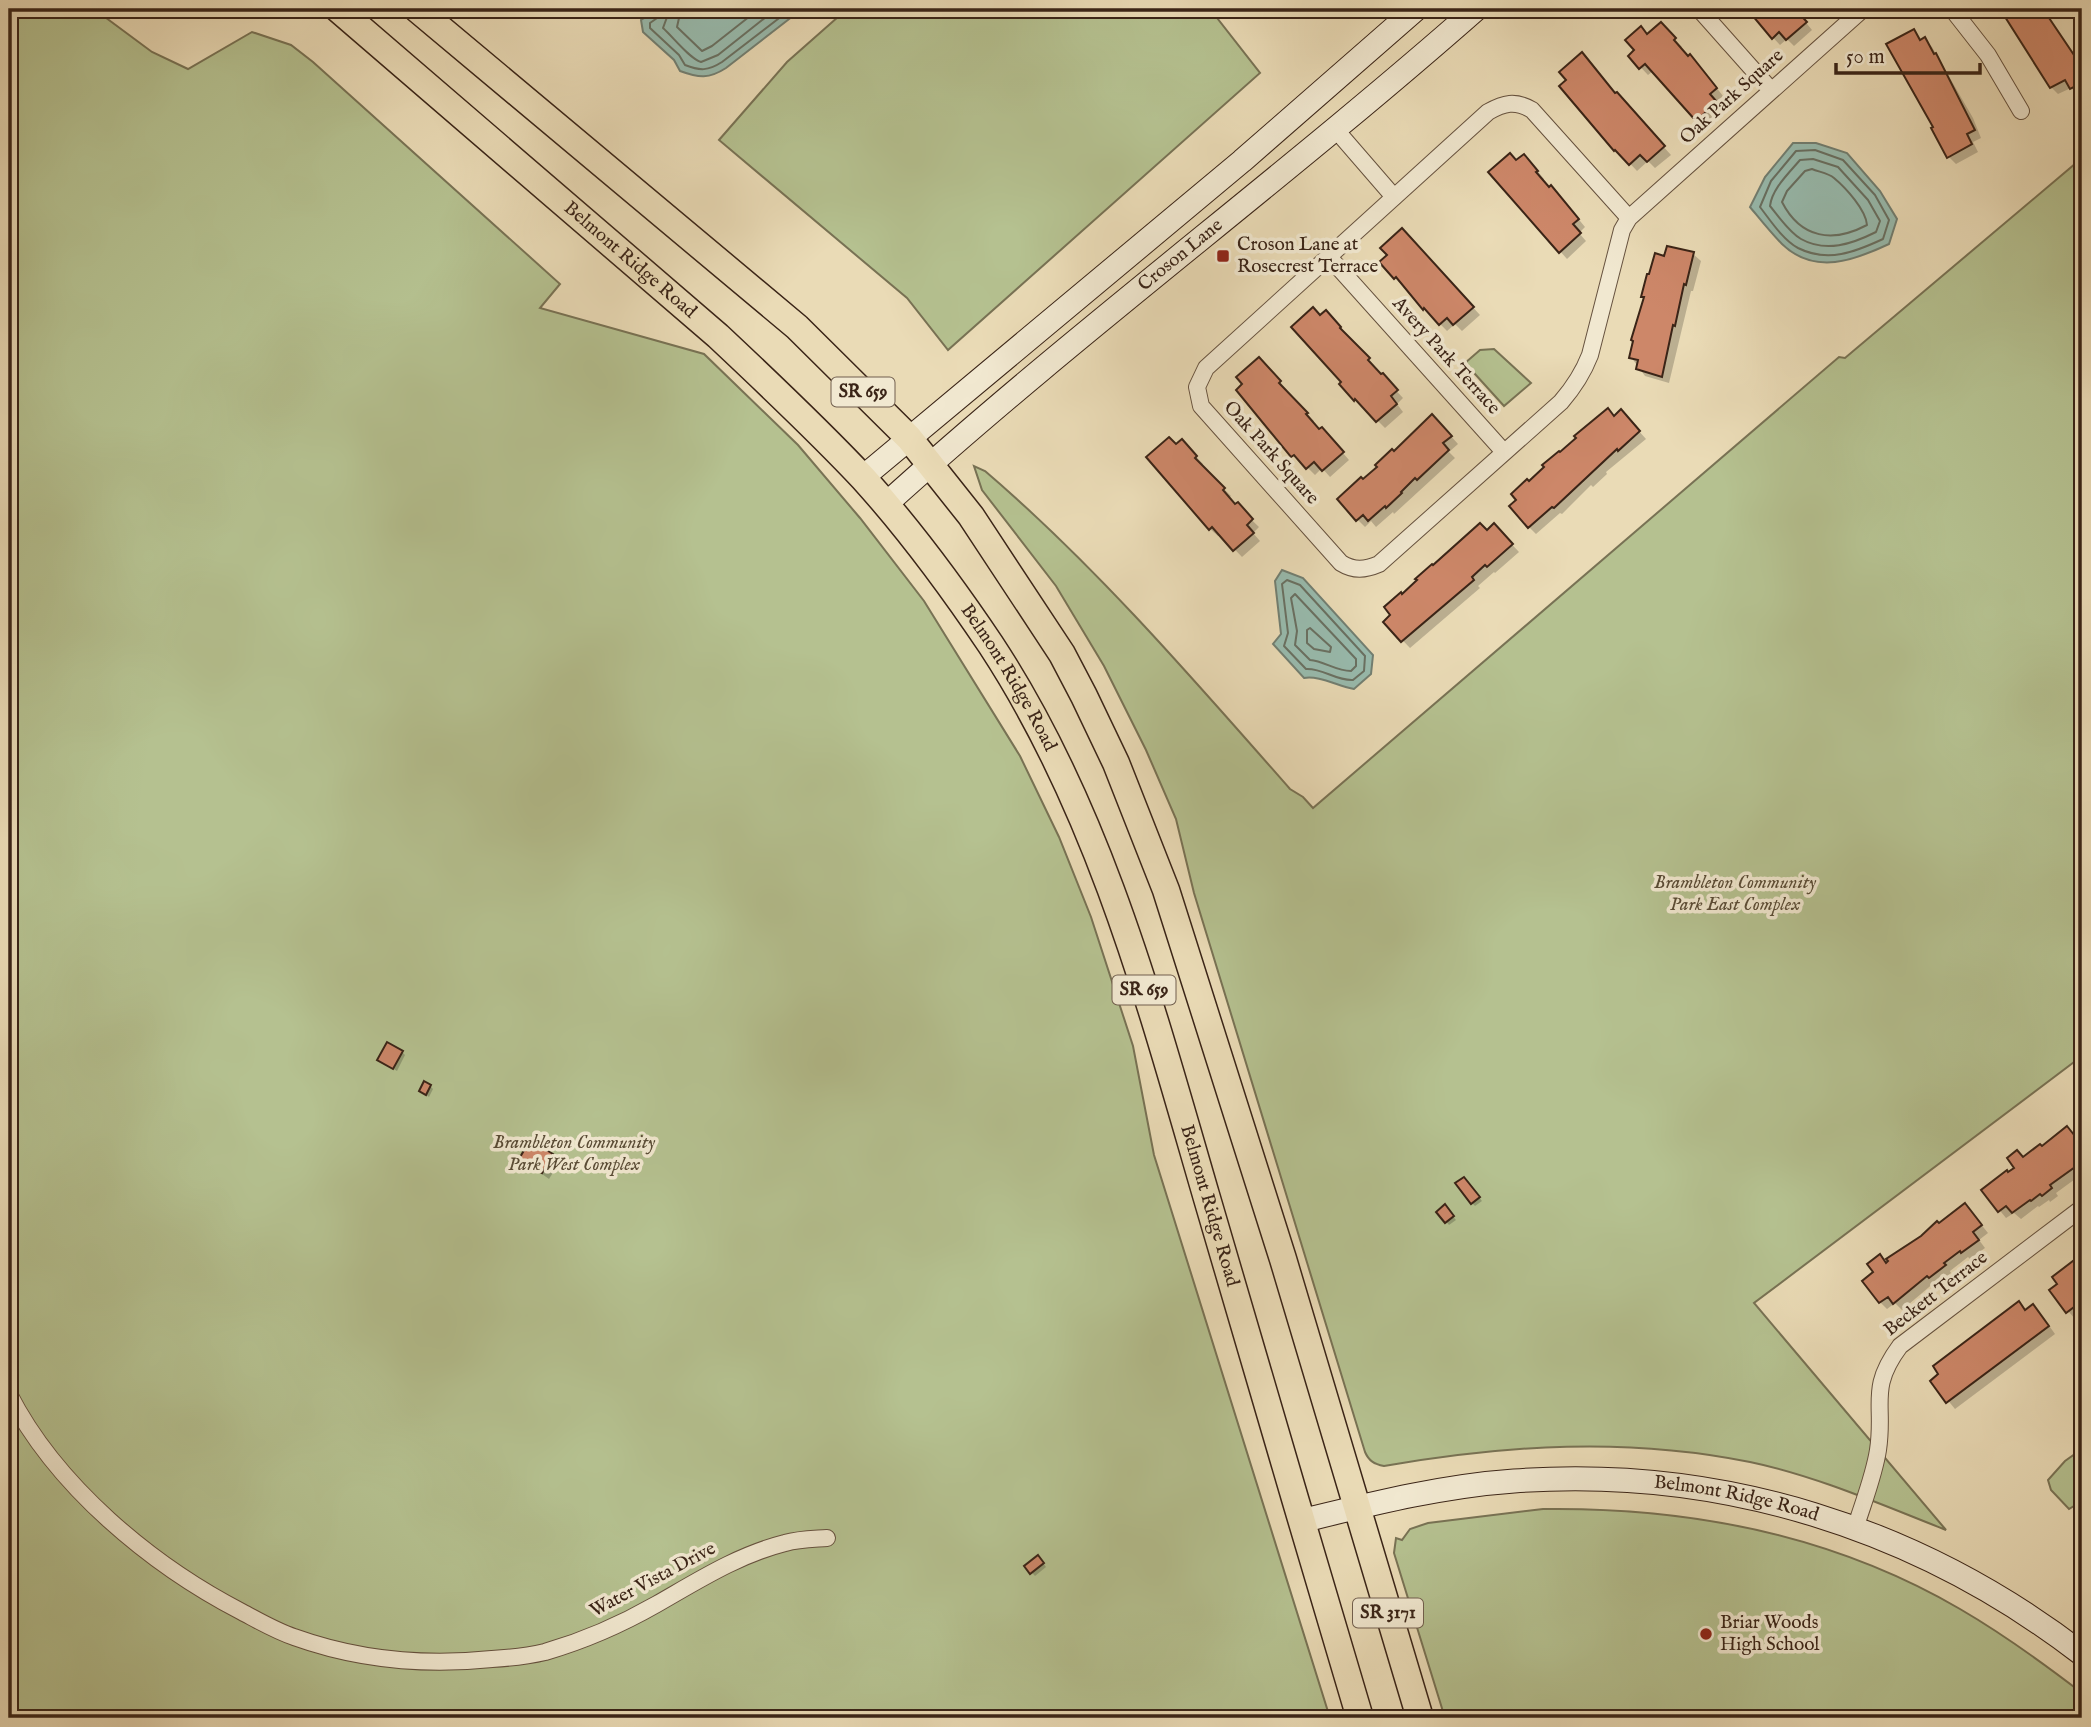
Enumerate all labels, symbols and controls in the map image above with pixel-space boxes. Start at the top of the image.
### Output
scale bar [1836,32,1979,76]
street label: Oak Park Square [1675,44,1789,150]
text: 50 m [1846,44,1885,71]
street label: Belmont Ridge Road [558,196,702,324]
street label: Croson Lane [1133,213,1228,297]
place label: Croson Lane at Rosecrest Terrace [1237,233,1378,279]
marker: Croson Lane at Rosecrest Terrace [1215,248,1231,264]
street label: Avery Park Terrace [1386,291,1505,420]
road number: SR 659 [832,378,894,406]
street label: Oak Park Square [1218,396,1324,510]
street label: Belmont Ridge Road [955,600,1062,756]
park label: Brambleton Community Park East Complex [1654,871,1817,917]
road number: SR 659 [1112,975,1176,1004]
street label: Belmont Ridge Road [1174,1122,1244,1290]
park label: Brambleton Community Park West Complex [493,1131,656,1177]
street label: Beckett Terrace [1879,1246,1993,1342]
street label: Belmont Ridge Road [1653,1471,1822,1528]
street label: Water Vista Drive [586,1537,720,1623]
road number: SR 3171 [1353,1598,1423,1628]
place label: Briar Woods High School [1720,1611,1820,1657]
marker: Briar Woods High School [1698,1626,1714,1642]

